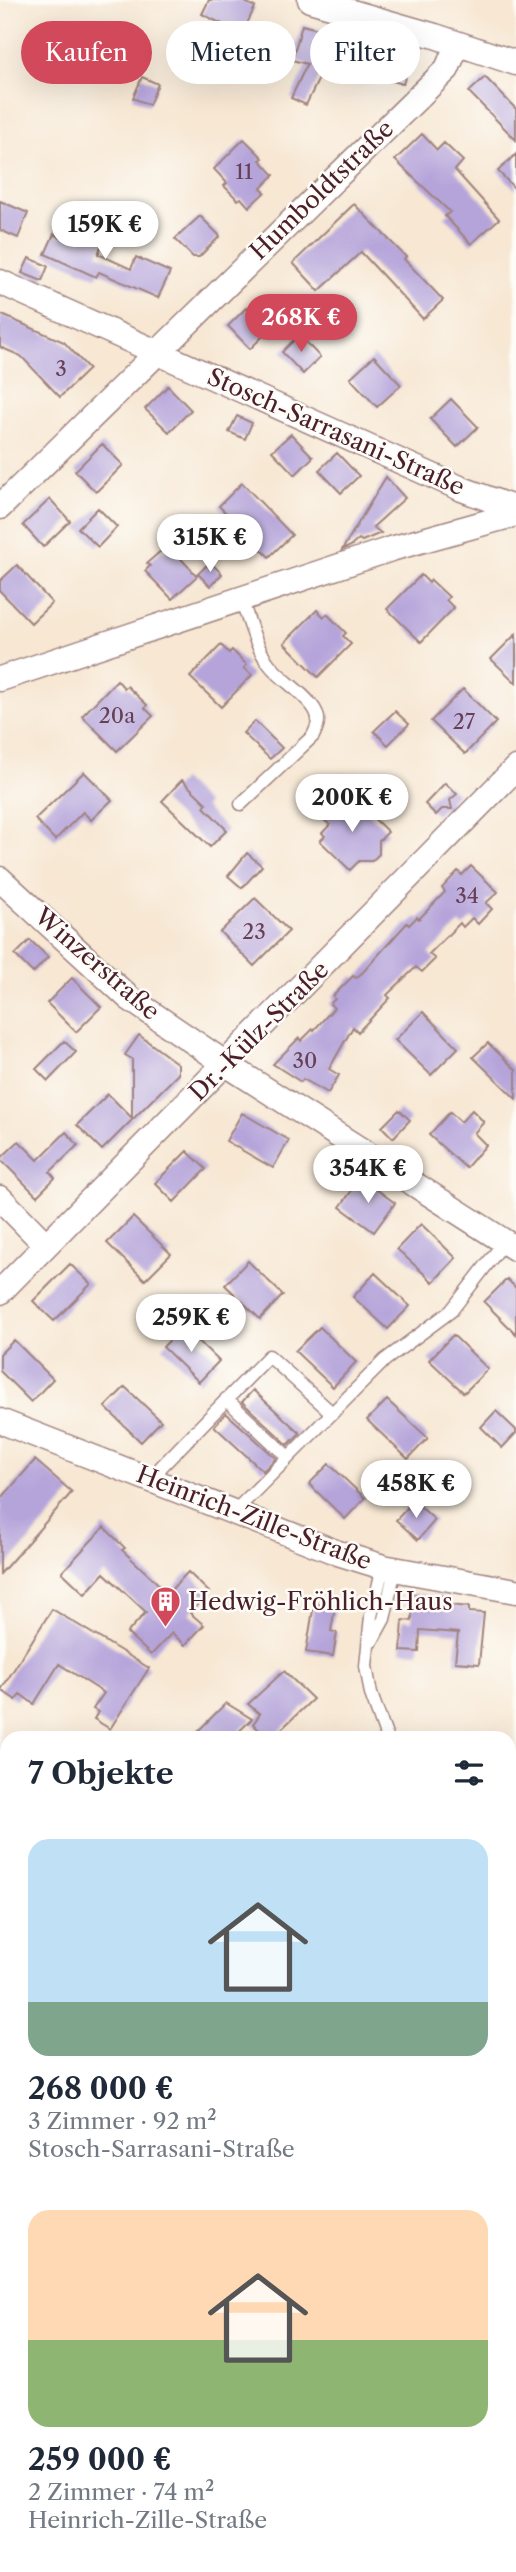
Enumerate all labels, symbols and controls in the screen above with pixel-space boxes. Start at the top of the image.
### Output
chip: Kaufen [21,21,152,84]
chip: Mieten [166,21,296,84]
chip: Filter [310,21,420,84]
street label: Humboldtstraße [244,114,399,265]
house number: 11 [235,159,253,184]
pin: 159K € [48,202,162,261]
text: 159K € [68,210,142,238]
pin: 268K € [244,294,358,354]
text: 268K € [261,303,341,331]
house number: 3 [55,356,67,381]
street label: Stosch-Sarrasani-Straße [203,362,469,501]
pin: 315K € [153,514,267,574]
text: 315K € [173,523,247,551]
house number: 20a [99,703,136,728]
house number: 27 [453,709,476,734]
pin: 200K € [295,774,409,834]
text: 200K € [311,783,393,811]
house number: 34 [455,883,479,908]
street label: Winzerstraße [28,901,166,1026]
house number: 23 [242,919,266,944]
street label: Dr.-Külz-Straße [183,955,334,1106]
house number: 30 [293,1048,317,1073]
pin: 354K € [311,1146,425,1205]
text: 354K € [329,1154,407,1182]
pin: 259K € [134,1294,248,1354]
text: 259K € [152,1303,230,1331]
street label: Heinrich-Zille-Straße [133,1459,376,1576]
pin: 458K € [359,1460,473,1520]
text: 458K € [377,1469,455,1497]
building icon: Hedwig-Fröhlich-Haus [148,1585,182,1629]
place label: Hedwig-Fröhlich-Haus [188,1587,453,1616]
icon: filters [450,1754,488,1792]
text: 7 Objekte [28,1755,174,1792]
icon: home [195,1884,321,2010]
text: 268 000 € [28,2070,174,2107]
text: 3 Zimmer · 92 m² [28,2107,217,2135]
text: Stosch-Sarrasani-Straße [28,2135,295,2163]
icon: home [195,2255,321,2381]
text: 259 000 € [28,2441,172,2478]
text: 2 Zimmer · 74 m² [28,2478,214,2506]
text: Heinrich-Zille-Straße [28,2506,267,2534]

